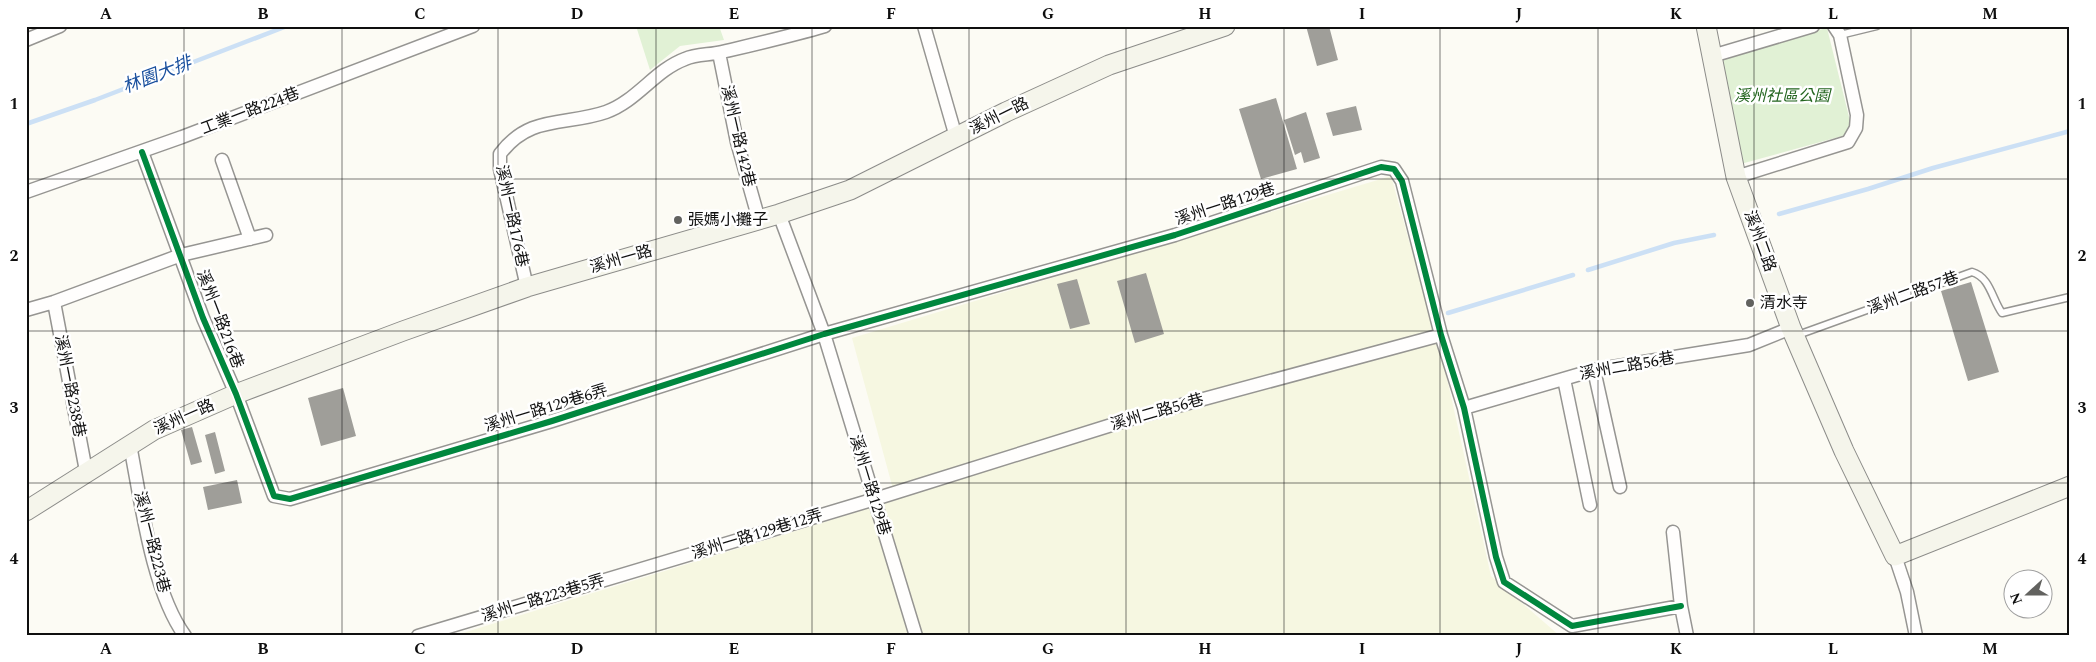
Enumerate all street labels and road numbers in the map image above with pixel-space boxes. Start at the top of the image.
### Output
street label: 工業一路224巷 [197,81,303,141]
street label: 溪州一路142巷 [715,83,761,189]
street label: 溪州一路 [965,91,1033,141]
street label: 溪州一路176巷 [489,163,535,269]
street label: 溪州一路129巷 [1172,177,1278,231]
street label: 溪州二路 [1738,207,1782,275]
street label: 溪州一路 [587,239,655,279]
street label: 溪州二路57巷 [1864,265,1962,321]
street label: 溪州一路216巷 [190,266,250,372]
street label: 溪州一路238巷 [48,333,92,439]
street label: 溪州二路56巷 [1578,346,1676,386]
street label: 溪州一路129巷6弄 [481,378,611,438]
street label: 溪州二路56巷 [1108,387,1206,437]
street label: 溪州一路 [150,393,218,441]
street label: 溪州一路129巷 [843,432,897,538]
street label: 溪州一路223巷 [128,489,176,595]
street label: 溪州一路129巷12弄 [688,503,826,565]
street label: 溪州一路223巷5弄 [478,568,608,628]

